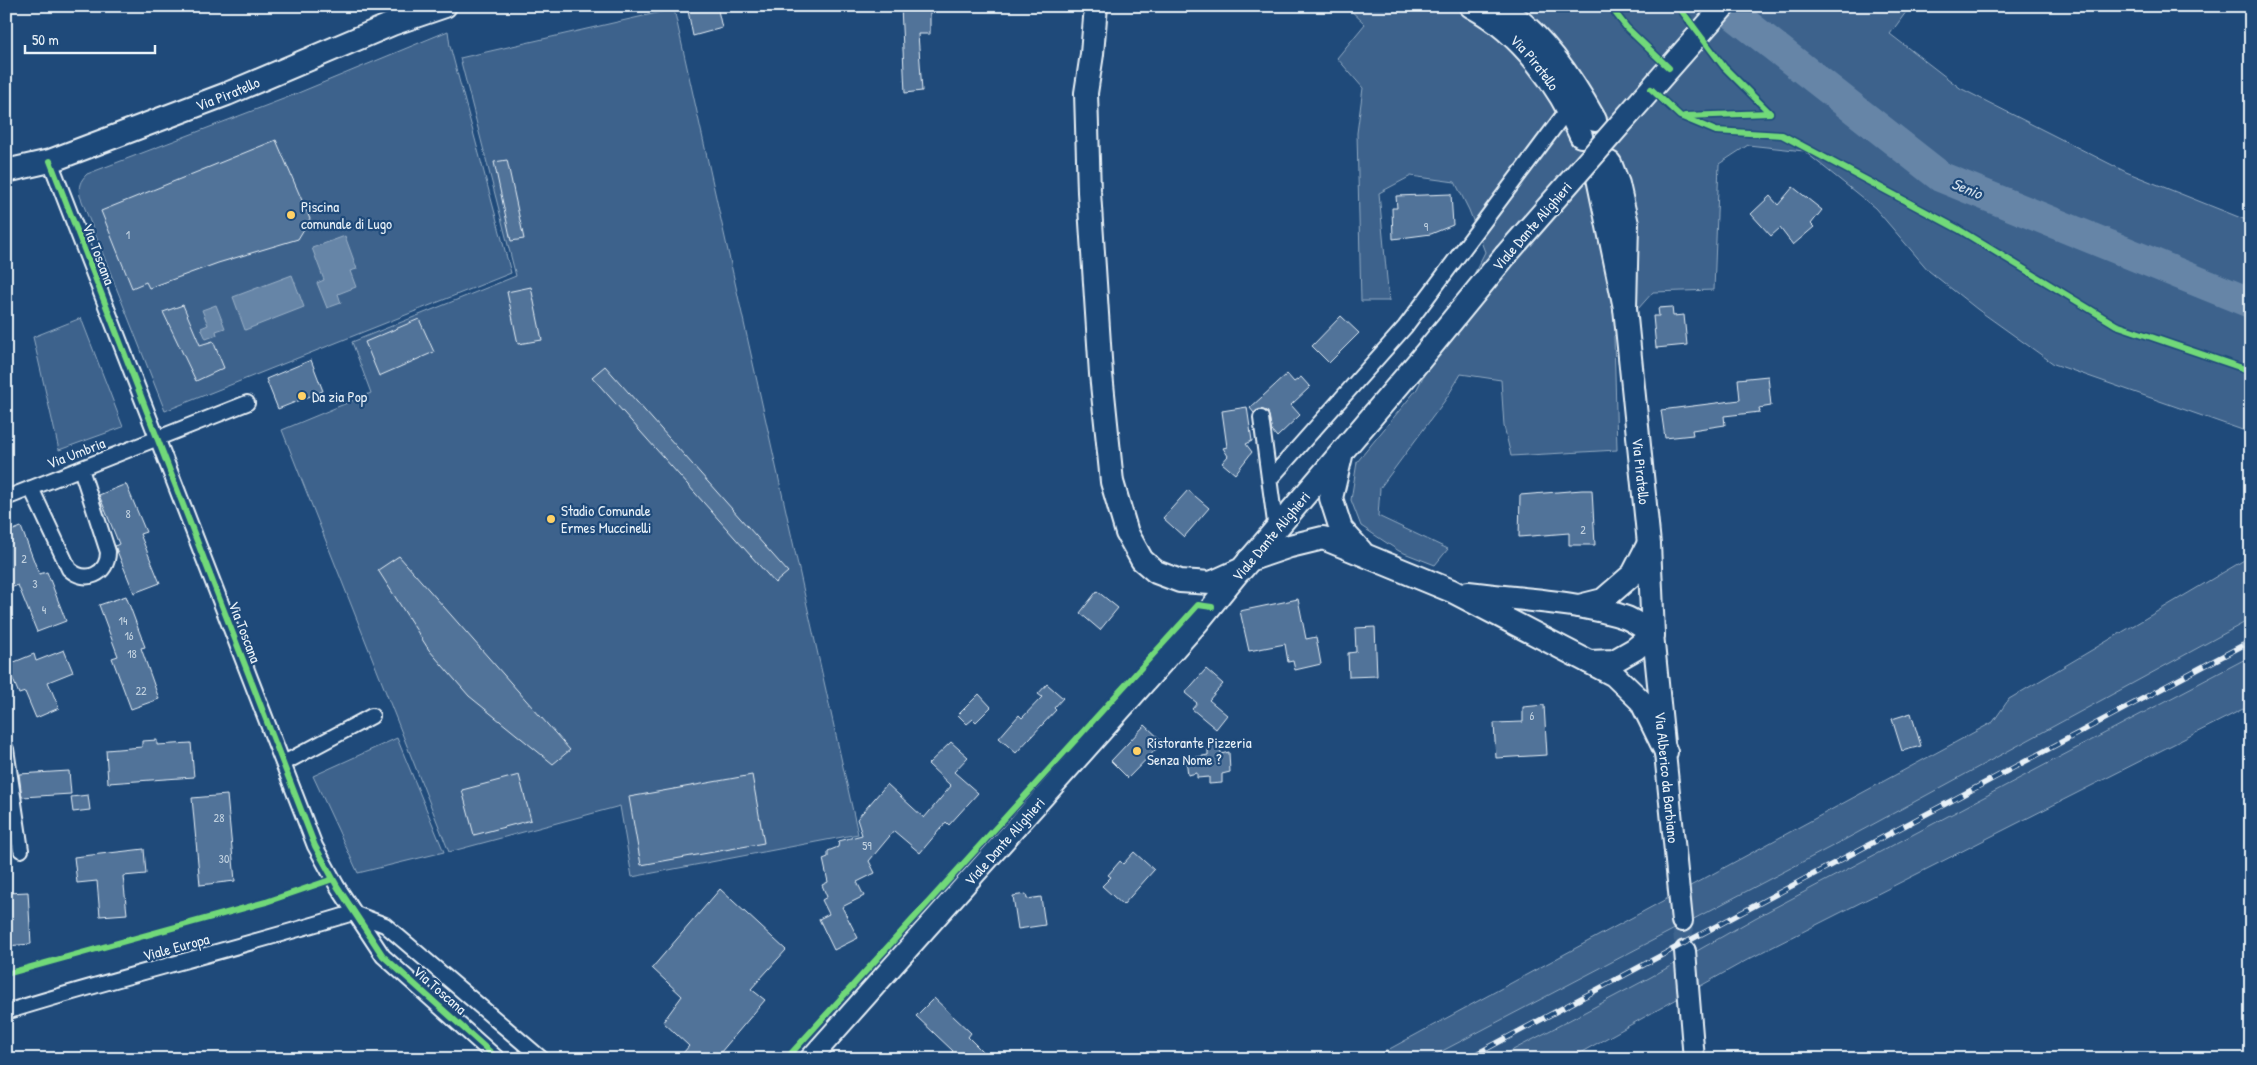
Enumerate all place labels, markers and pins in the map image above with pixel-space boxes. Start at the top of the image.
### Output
place label: Piscina comunale di Lugo [301,196,392,234]
marker: Piscina comunale di Lugo [285,209,297,221]
place label: Da zia Pop [312,386,368,407]
marker: Da zia Pop [296,390,308,402]
place label: Stadio Comunale Ermes Muccinelli [561,500,651,538]
marker: Stadio Comunale Ermes Muccinelli [545,513,557,525]
place label: Ristorante Pizzeria Senza Nome ? [1147,732,1252,770]
marker: Ristorante Pizzeria Senza Nome ? [1131,745,1143,757]

